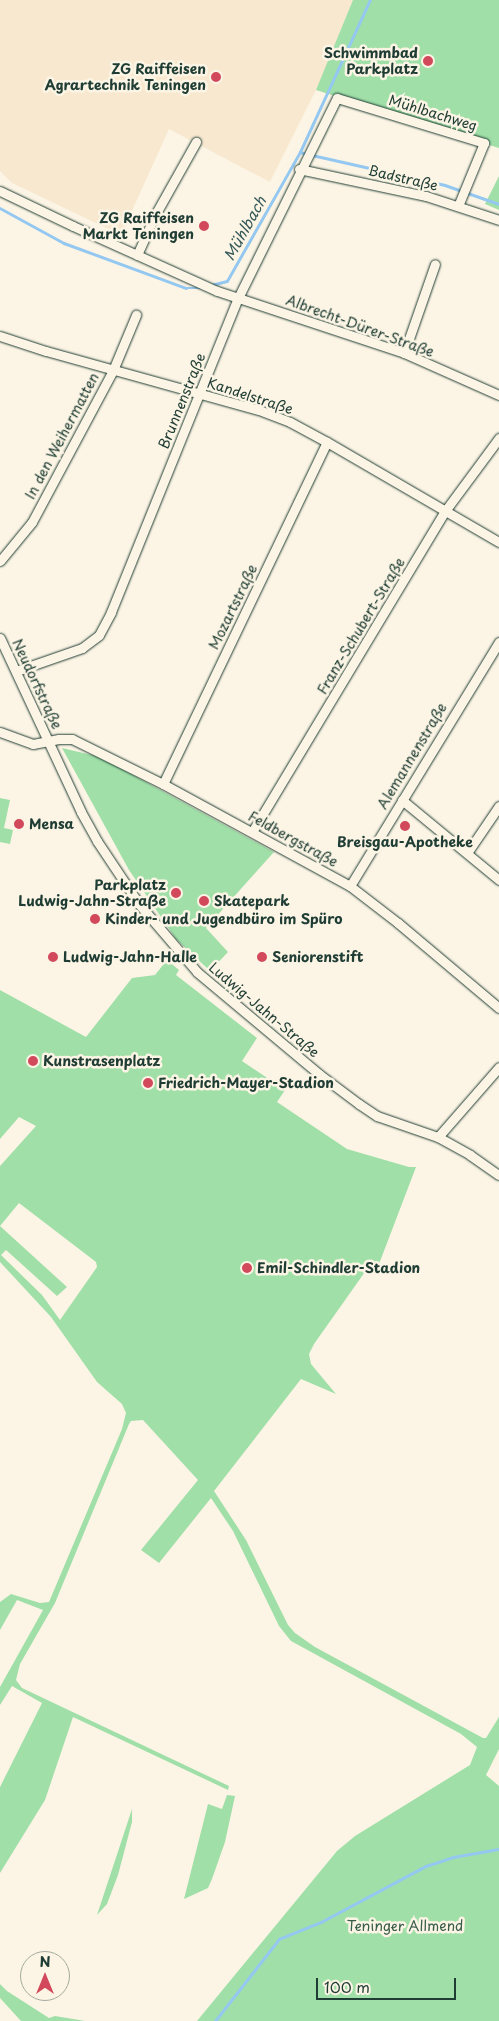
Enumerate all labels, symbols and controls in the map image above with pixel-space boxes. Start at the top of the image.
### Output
place label: Schwimmbad Parkplatz [324,45,418,78]
marker: Schwimmbad Parkplatz [422,55,434,67]
place label: ZG Raiffeisen Agrartechnik Teningen [45,61,206,94]
marker: ZG Raiffeisen Agrartechnik Teningen [210,71,222,83]
street label: Mühlbachweg [387,92,479,134]
street label: Badstraße [366,162,440,194]
water label: Mühlbach [219,193,269,263]
place label: ZG Raiffeisen Markt Teningen [83,210,194,242]
marker: ZG Raiffeisen Markt Teningen [198,220,210,232]
street label: Albrecht-Dürer-Straße [284,291,436,361]
street label: Brunnenstraße [155,351,209,451]
street label: In den Weihermatten [22,370,102,502]
street label: Kandelstraße [205,374,295,418]
street label: Franz-Schubert-Straße [314,555,408,697]
street label: Mozartstraße [205,562,261,652]
street label: Neudorfstraße [9,636,65,732]
street label: Alemannenstraße [374,700,450,812]
street label: Feldbergstraße [245,808,341,870]
place label: Mensa [29,816,74,832]
marker: Mensa [13,818,25,830]
marker: Breisgau-Apotheke [399,820,411,832]
place label: Breisgau-Apotheke [337,834,473,850]
place label: Parkplatz Ludwig-Jahn-Straße [18,877,166,910]
marker: Parkplatz Ludwig-Jahn-Straße [170,887,182,899]
place label: Skatepark [214,893,290,909]
marker: Skatepark [198,895,210,907]
place label: Kinder- und Jugendbüro im Spüro [105,911,343,927]
marker: Kinder- und Jugendbüro im Spüro [89,913,101,925]
place label: Ludwig-Jahn-Halle [63,949,197,965]
place label: Seniorenstift [272,949,364,965]
marker: Ludwig-Jahn-Halle [47,951,59,963]
marker: Seniorenstift [256,951,268,963]
street label: Ludwig-Jahn-Straße [205,959,323,1061]
place label: Kunstrasenplatz [43,1053,160,1069]
marker: Kunstrasenplatz [27,1055,39,1067]
place label: Friedrich-Mayer-Stadion [158,1075,334,1091]
marker: Friedrich-Mayer-Stadion [142,1077,154,1089]
place label: Emil-Schindler-Stadion [257,1260,420,1276]
marker: Emil-Schindler-Stadion [241,1262,253,1274]
park label: Teninger Allmend [346,1918,464,1934]
north arrow [20,1951,70,2001]
text: N [39,1951,51,1972]
scale bar [319,1968,459,2000]
text: 100 m [324,1975,370,1998]

